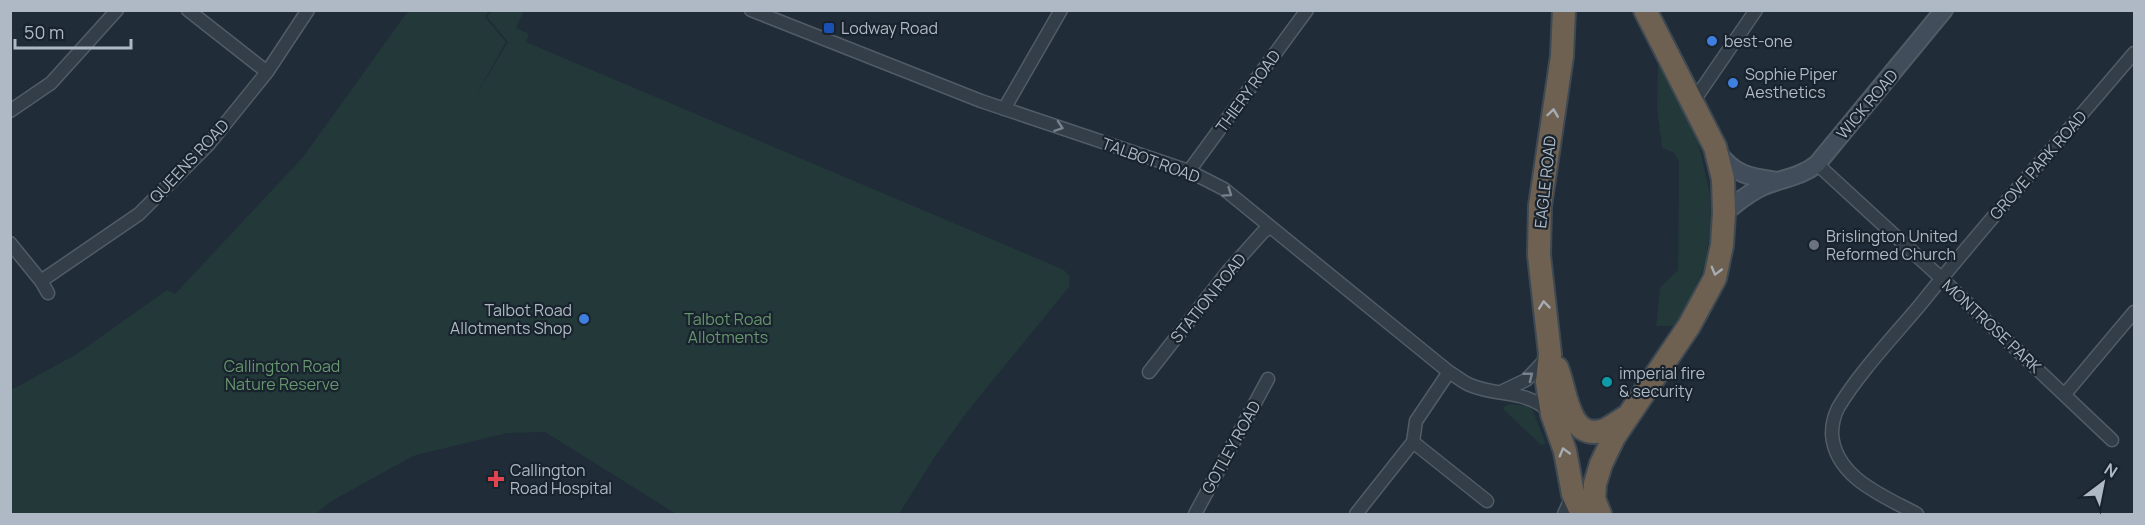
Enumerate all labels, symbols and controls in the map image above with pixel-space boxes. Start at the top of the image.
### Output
scale bar [15,12,130,50]
place label: Lodway Road [841,17,938,39]
text: 50 m [24,20,64,44]
marker: Lodway Road [822,21,836,35]
place label: best-one [1724,30,1793,52]
marker: best-one [1705,34,1719,48]
street label: THIERY ROAD [1211,45,1286,137]
place label: Sophie Piper Aesthetics [1745,63,1838,103]
street label: WICK ROAD [1831,64,1903,144]
marker: Sophie Piper Aesthetics [1726,76,1740,90]
street label: GROVE PARK ROAD [1984,105,2092,224]
one-way arrow [1547,109,1559,118]
street label: QUEENS ROAD [144,114,234,208]
one-way arrow [1053,120,1064,133]
street label: TALBOT ROAD [1099,132,1203,188]
street label: EAGLE ROAD [1529,134,1561,229]
one-way arrow [1221,186,1232,197]
place label: Brislington United Reformed Church [1826,225,1958,265]
marker: Brislington United Reformed Church [1807,238,1821,252]
street label: STATION ROAD [1165,248,1251,347]
one-way arrow [1711,265,1723,276]
street label: MONTROSE PARK [1938,274,2047,378]
place label: Talbot Road Allotments Shop [450,299,572,339]
one-way arrow [1539,300,1551,309]
park label: Talbot Road Allotments [684,308,772,348]
marker: Talbot Road Allotments Shop [577,312,591,326]
park label: Callington Road Nature Reserve [224,355,340,395]
place label: imperial fire & security [1619,362,1705,402]
one-way arrow [1522,373,1533,384]
marker: imperial fire & security [1600,375,1614,389]
street label: GOTLEY ROAD [1196,396,1266,497]
one-way arrow [1559,447,1571,458]
north arrow [2073,453,2133,513]
text: N [2100,458,2122,483]
place label: Callington Road Hospital [510,459,612,499]
marker: Callington Road Hospital [487,470,505,488]

